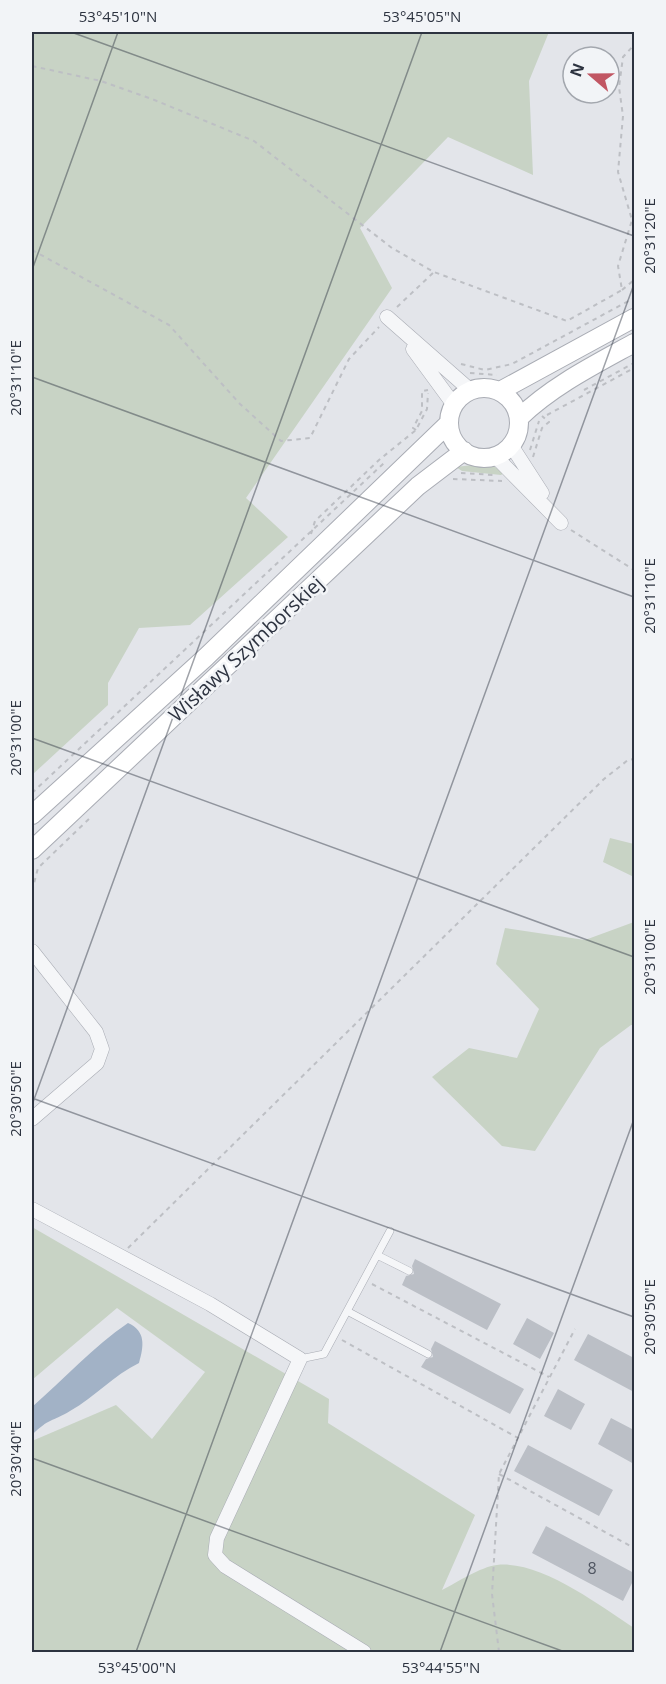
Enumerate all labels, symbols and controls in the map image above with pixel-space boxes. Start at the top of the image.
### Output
text: 53°45'10"N [79,6,157,26]
text: 53°45'05"N [383,6,461,26]
north arrow [561,45,621,105]
text: N [564,60,589,80]
text: 20°31'20"E [639,198,659,274]
text: 20°31'10"E [5,340,25,416]
text: 20°31'10"E [639,558,659,634]
street label: Wisławy Szymborskiej [162,570,329,728]
text: 20°31'00"E [5,700,25,776]
text: 20°31'00"E [639,919,659,995]
text: 20°30'50"E [5,1061,25,1137]
text: 20°30'50"E [639,1279,659,1355]
text: 20°30'40"E [5,1421,25,1497]
house number: 8 [587,1557,597,1579]
text: 53°45'00"N [98,1657,176,1677]
text: 53°44'55"N [402,1657,480,1677]

